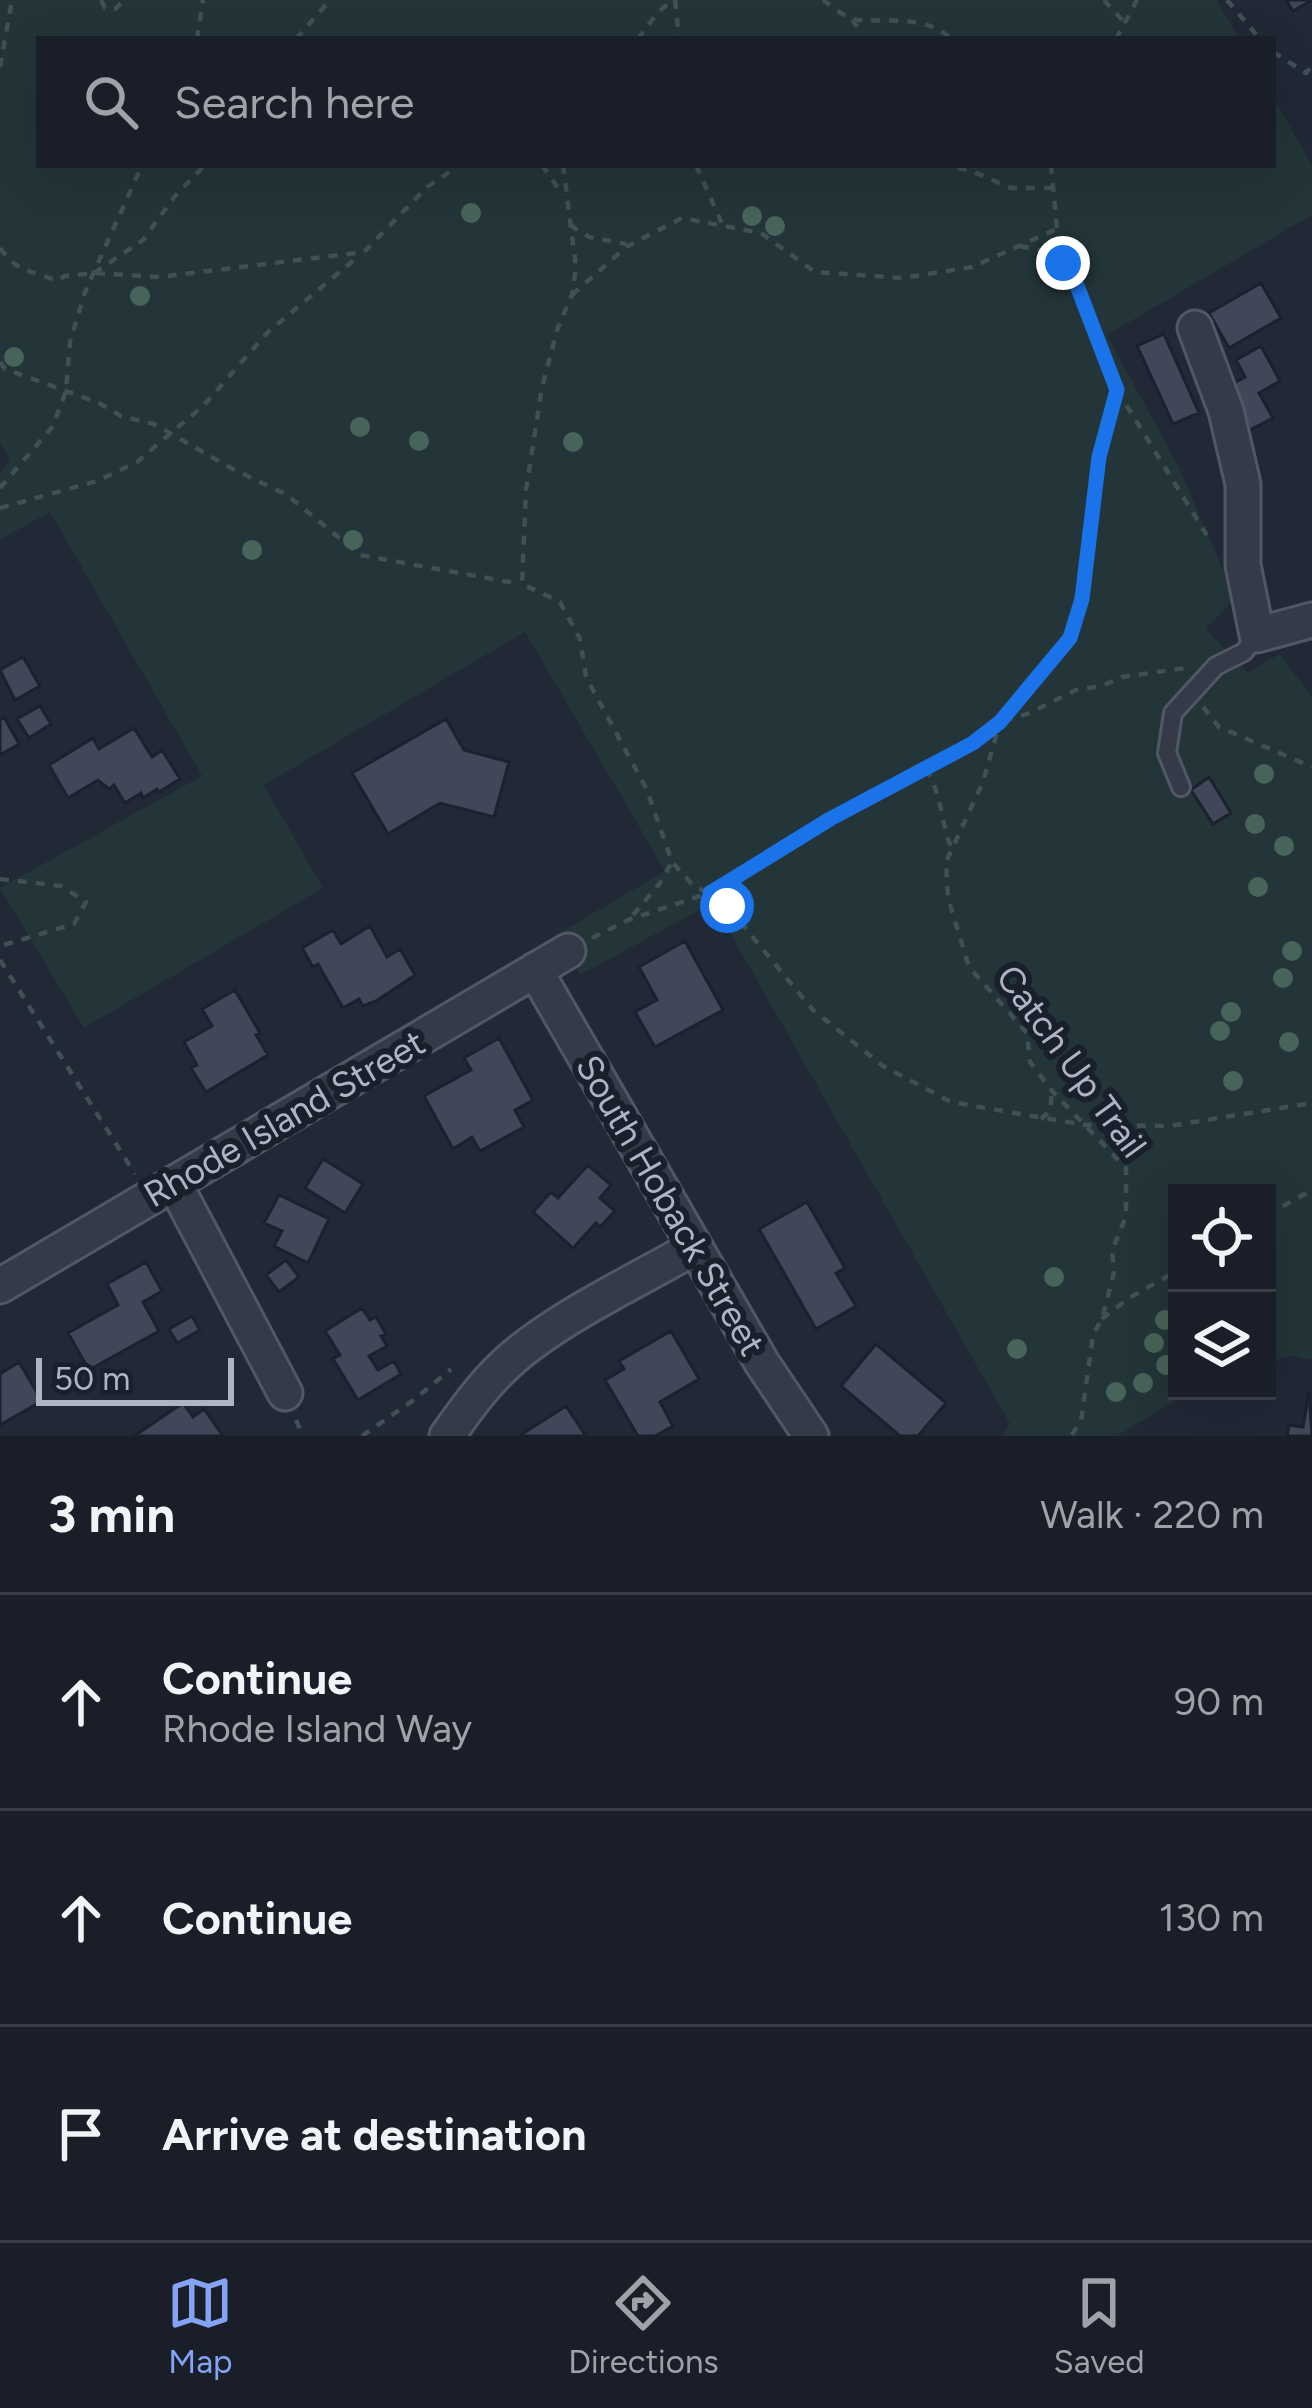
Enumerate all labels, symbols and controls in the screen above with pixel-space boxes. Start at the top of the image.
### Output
search box [36,36,1276,168]
icon: search [78,69,144,135]
text: Search here [174,75,414,129]
route end [1036,236,1090,290]
route start [700,879,754,933]
street label: Catch Up Trail [988,957,1156,1166]
street label: Rhode Island Street [136,1021,432,1216]
street label: South Hoback Street [567,1047,774,1363]
map controls [1168,1184,1276,1400]
button: locate [1168,1184,1276,1292]
button: layers [1168,1292,1276,1400]
scale bar [36,1352,234,1405]
text: 50 m [54,1359,130,1398]
text: 3 min [48,1484,175,1545]
text: Walk · 220 m [1040,1491,1264,1538]
text: Continue [162,1651,352,1705]
icon: ahead [48,1669,114,1735]
text: 90 m [1174,1678,1264,1725]
text: Rhode Island Way [162,1705,472,1752]
icon: ahead [48,1885,114,1951]
text: Continue [162,1891,352,1945]
text: 130 m [1159,1894,1264,1941]
icon: arrive [48,2101,114,2167]
text: Arrive at destination [162,2107,586,2161]
tab: Map [167,2270,233,2381]
tab: Directions [568,2270,719,2381]
tab: Saved [1054,2270,1145,2381]

